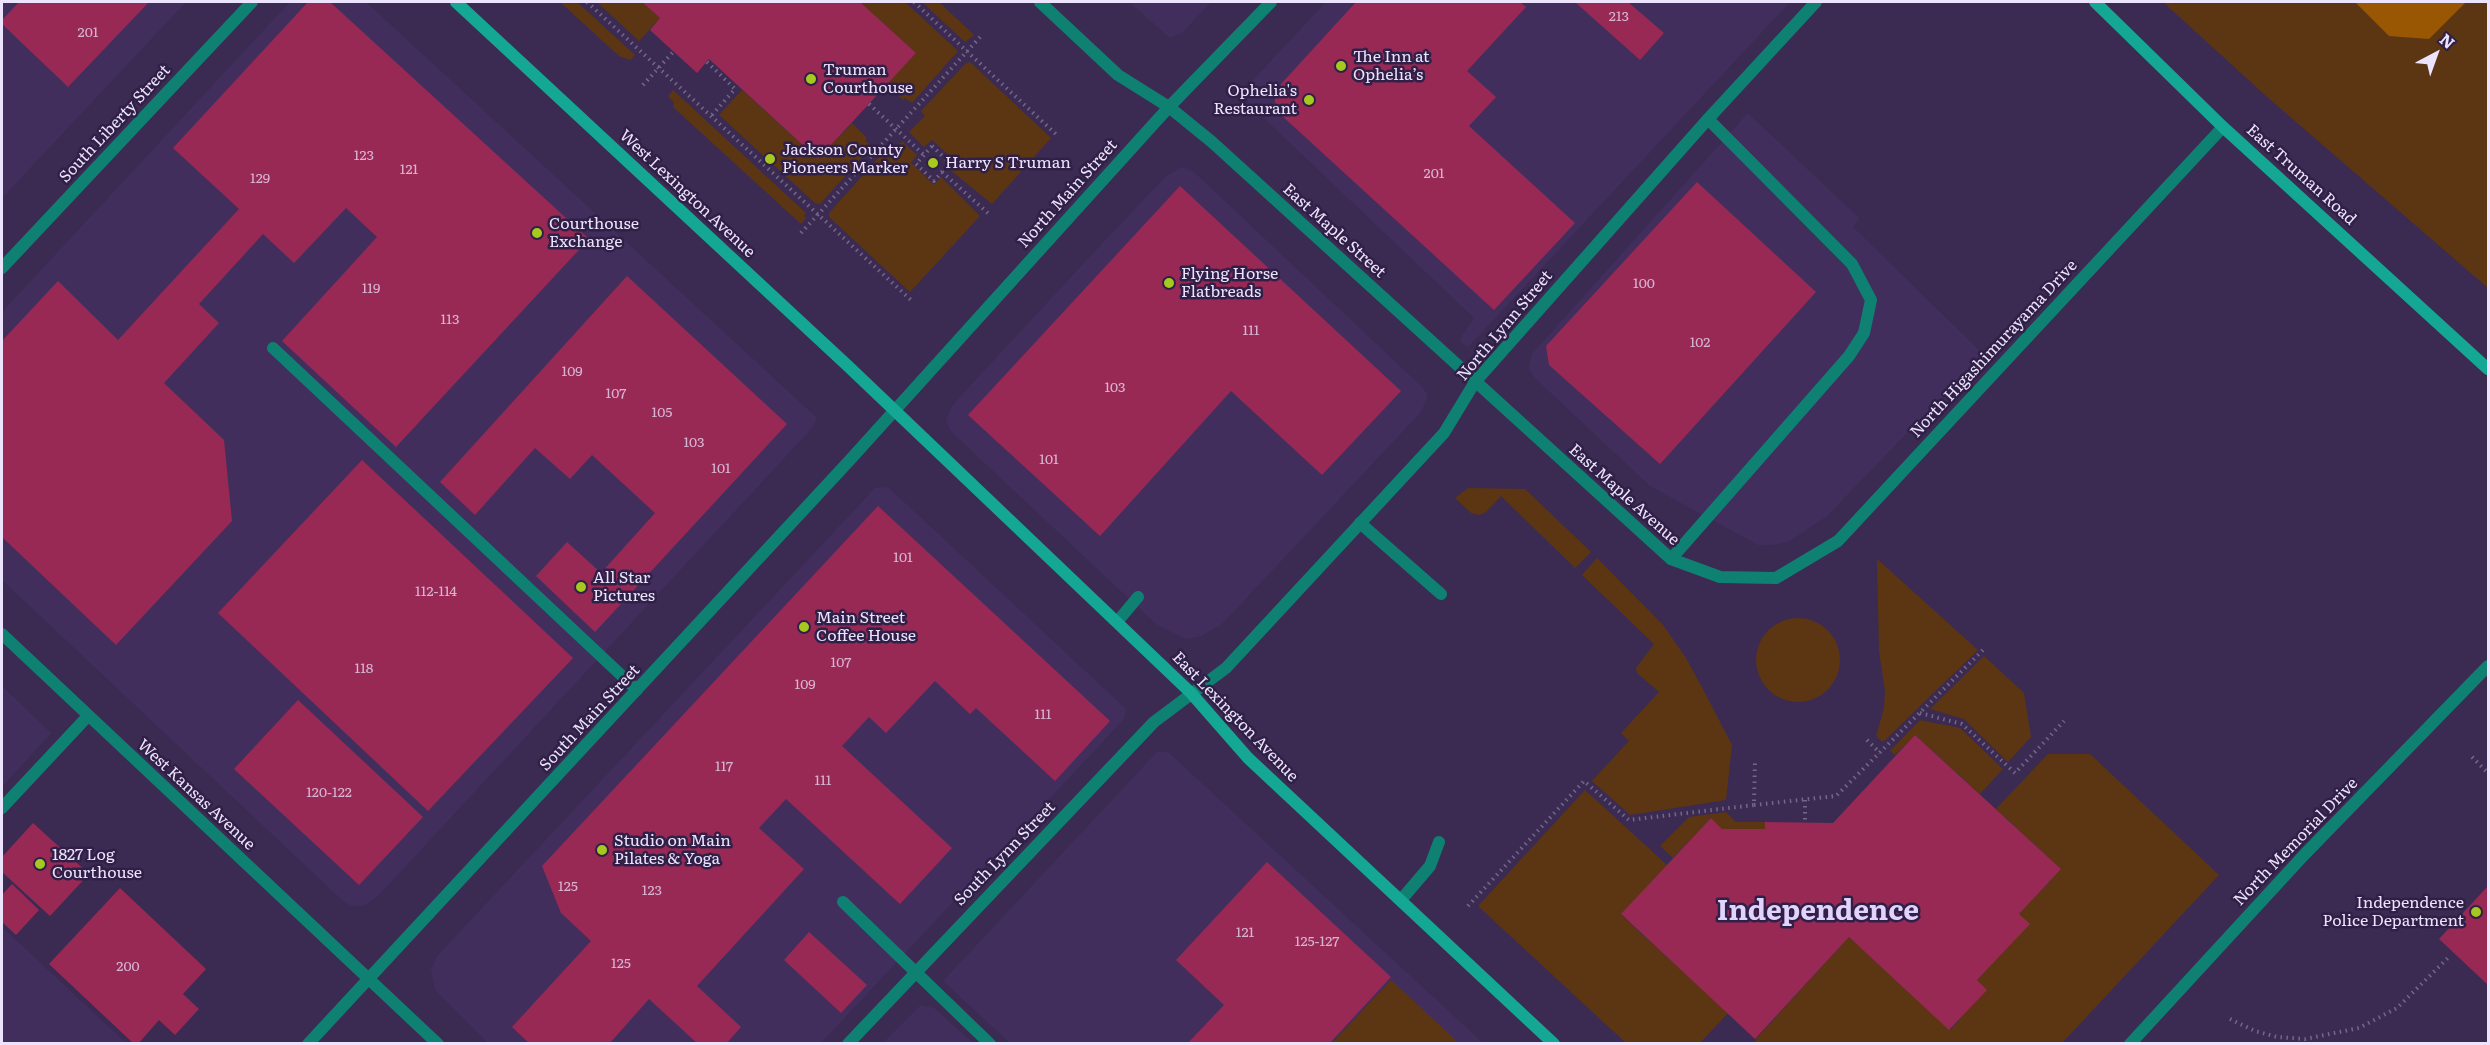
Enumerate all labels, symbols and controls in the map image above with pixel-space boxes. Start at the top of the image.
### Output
house number: 213 [1609,9,1629,25]
north arrow [2406,24,2466,84]
house number: 201 [78,25,98,41]
text: N [2435,27,2461,54]
place label: The Inn at Ophelia’s [1353,47,1430,85]
marker: The Inn at Ophelia’s [1334,59,1348,73]
place label: Truman Courthouse [823,60,913,98]
street label: South Liberty Street [55,61,175,187]
marker: Truman Courthouse [804,72,818,86]
place label: Ophelia's Restaurant [1213,81,1297,119]
marker: Ophelia's Restaurant [1302,93,1316,107]
street label: East Truman Road [2242,121,2360,229]
street label: West Lexington Avenue [615,126,759,262]
street label: North Main Street [1014,136,1122,252]
place label: Jackson County Pioneers Marker [782,140,908,178]
house number: 123 [354,148,374,164]
marker: Jackson County Pioneers Marker [763,152,777,166]
place label: Harry S Truman [945,153,1071,173]
marker: Harry S Truman [926,156,940,170]
house number: 121 [400,162,418,178]
house number: 201 [1424,166,1444,182]
house number: 129 [250,171,270,187]
street label: East Maple Street [1279,180,1389,282]
place label: Courthouse Exchange [549,214,639,252]
marker: Courthouse Exchange [530,226,544,240]
street label: North Higashimurayama Drive [1906,256,2082,442]
place label: Flying Horse Flatbreads [1181,264,1278,302]
street label: North Lynn Street [1453,267,1557,385]
marker: Flying Horse Flatbreads [1162,276,1176,290]
house number: 100 [1633,276,1655,292]
house number: 119 [362,281,380,297]
house number: 113 [441,312,459,328]
house number: 111 [1242,323,1260,339]
house number: 102 [1690,335,1710,351]
house number: 109 [561,364,583,380]
house number: 103 [1104,380,1126,396]
house number: 107 [606,386,626,402]
house number: 105 [652,405,672,421]
house number: 103 [683,435,705,451]
street label: East Maple Avenue [1565,440,1683,550]
house number: 101 [1039,452,1059,468]
house number: 101 [711,461,731,477]
house number: 101 [893,550,913,566]
place label: All Star Pictures [593,568,655,606]
marker: All Star Pictures [574,580,588,594]
house number: 112-114 [415,584,457,600]
place label: Main Street Coffee House [816,608,916,646]
marker: Main Street Coffee House [797,620,811,634]
street label: East Lexington Avenue [1168,648,1302,786]
house number: 107 [831,655,851,671]
house number: 118 [354,661,374,677]
street label: South Main Street [536,661,644,775]
house number: 109 [794,677,816,693]
house number: 111 [1034,707,1052,723]
street label: West Kansas Avenue [133,736,259,854]
house number: 117 [715,759,733,775]
house number: 111 [814,773,832,789]
street label: North Memorial Drive [2230,774,2362,910]
house number: 120-122 [306,785,352,801]
street label: South Lynn Street [950,798,1060,910]
place label: Studio on Main Pilates & Yoga [614,831,731,869]
marker: Studio on Main Pilates & Yoga [595,843,609,857]
place label: 1827 Log Courthouse [52,845,142,883]
marker: 1827 Log Courthouse [33,857,47,871]
house number: 125 [558,879,578,895]
house number: 123 [642,883,662,899]
place label: Independence Police Department [2323,893,2464,931]
district label: Independence [1717,895,1919,929]
marker: Independence Police Department [2469,905,2483,919]
house number: 121 [1236,925,1254,941]
house number: 125-127 [1295,934,1339,950]
house number: 125 [611,956,631,972]
house number: 200 [116,959,140,975]

